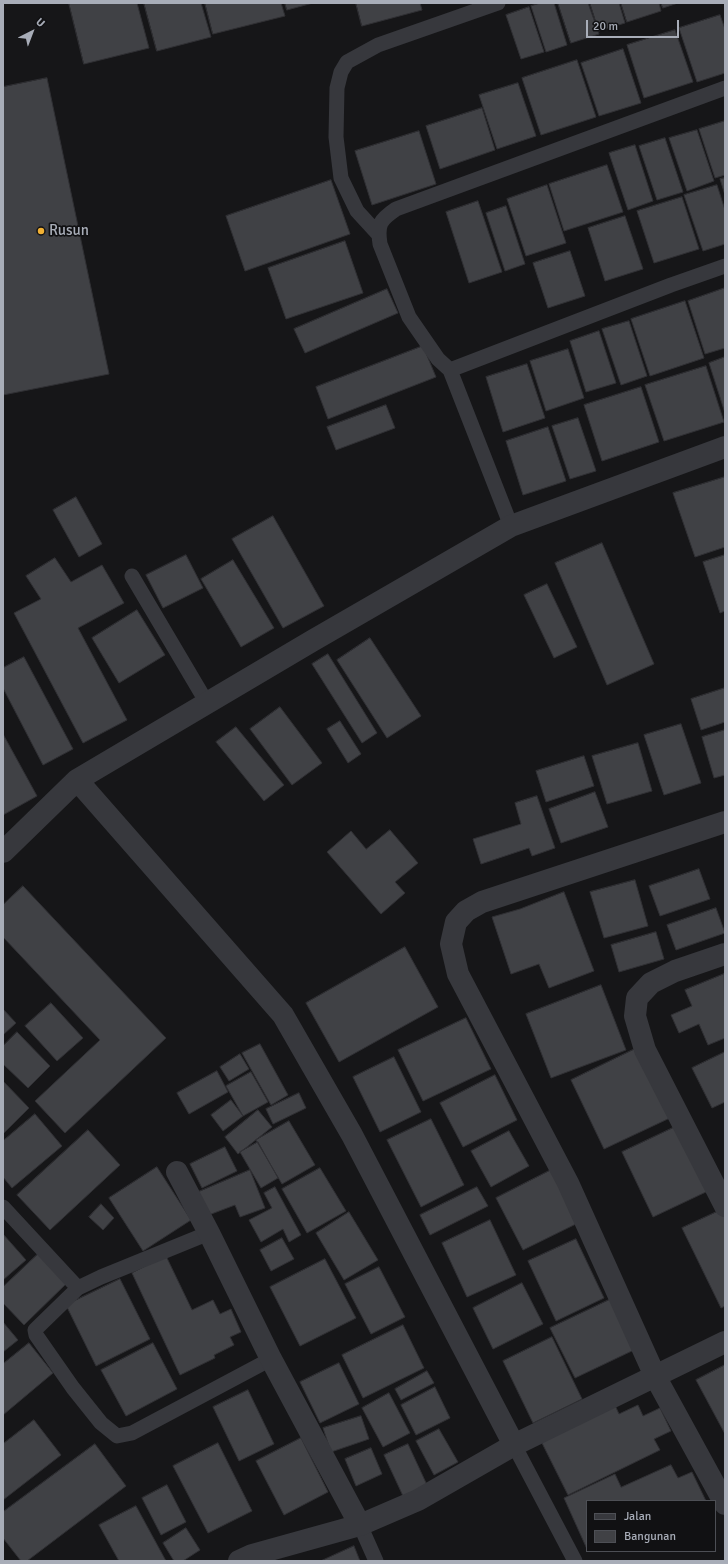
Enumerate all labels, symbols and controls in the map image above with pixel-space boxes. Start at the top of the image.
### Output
north arrow [12,12,52,52]
scale bar [588,12,681,38]
text: U [33,15,47,30]
text: 20 m [593,19,618,34]
place label: Rusun [49,222,89,240]
marker: Rusun [36,226,46,236]
legend [586,1500,716,1552]
text: Jalan [624,1509,651,1524]
text: Bangunan [624,1529,676,1544]

